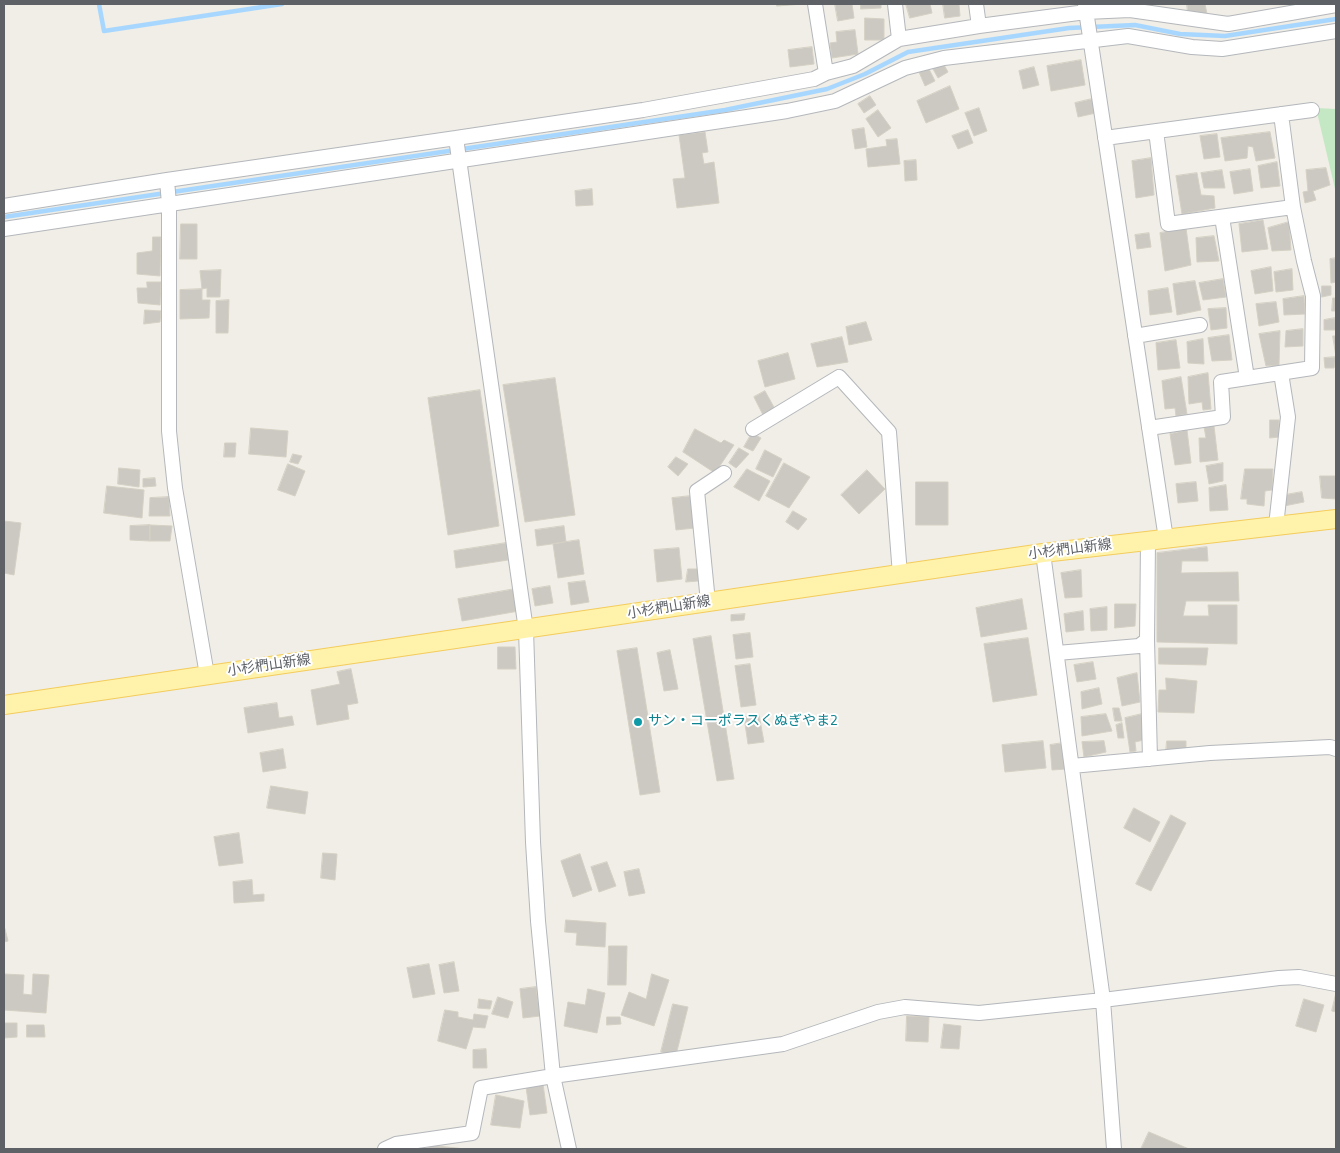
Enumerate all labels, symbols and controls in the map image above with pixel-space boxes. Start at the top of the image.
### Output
street label: 小杉椚山新線 [1027,537,1113,563]
street label: 小杉椚山新線 [626,593,712,623]
street label: 小杉椚山新線 [226,652,312,680]
place label: サン・コーポラスくぬぎやま2 [648,714,838,730]
marker: サン・コーポラスくぬぎやま2 [632,716,644,728]

